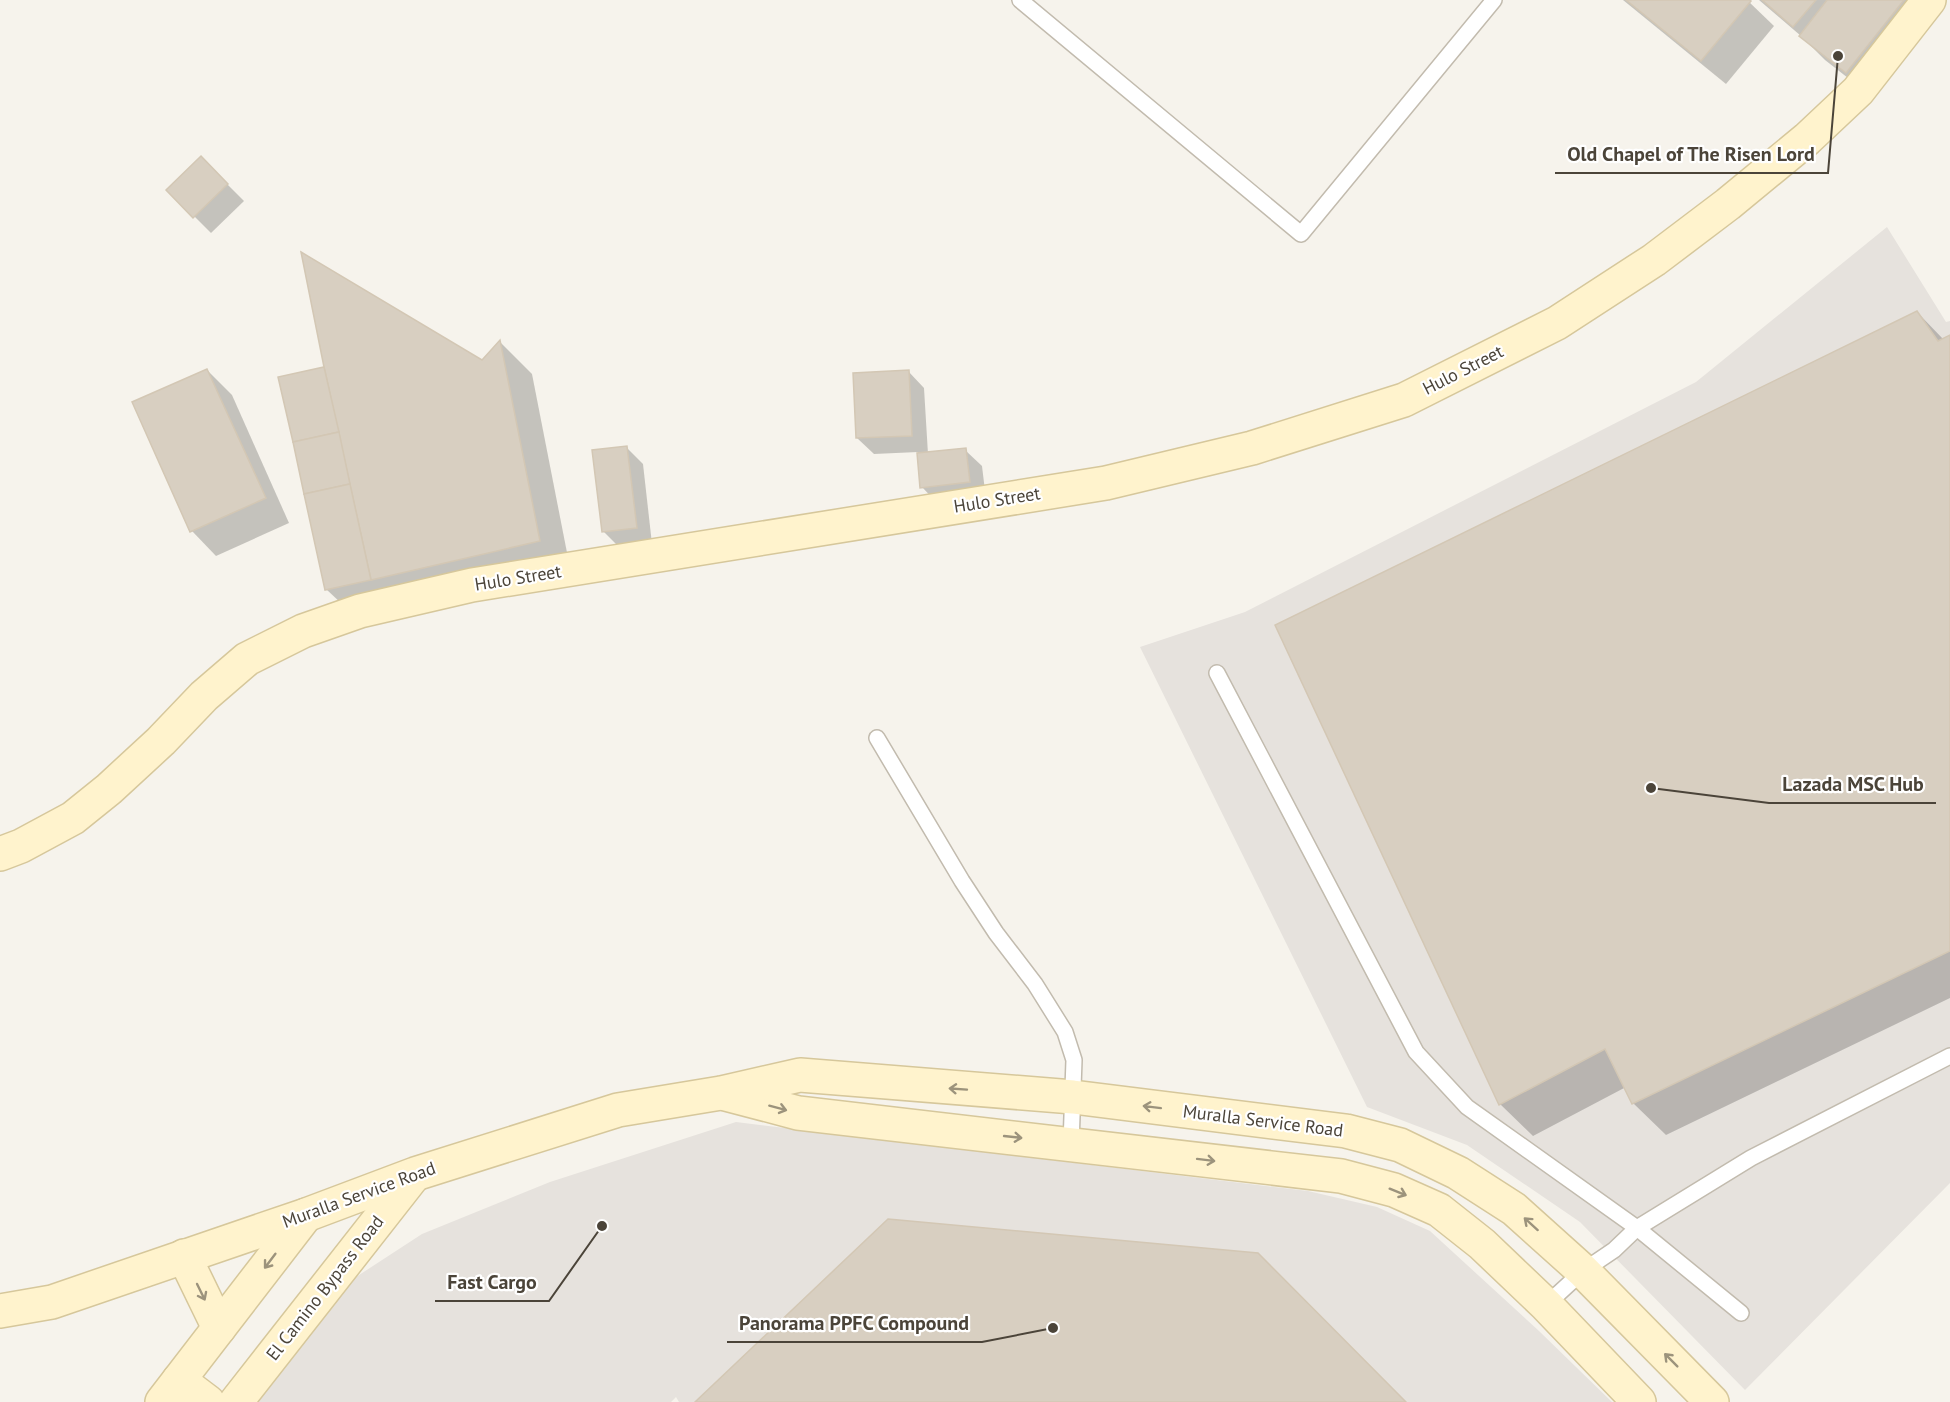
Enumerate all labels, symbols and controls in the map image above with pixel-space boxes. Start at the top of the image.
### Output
callout: Old Chapel of The Risen Lord [1555,135,1828,173]
text: Old Chapel of The Risen Lord [1567,141,1815,167]
street label: Hulo Street [1419,339,1507,400]
street label: Hulo Street [952,481,1042,518]
street label: Hulo Street [473,559,563,596]
callout: Lazada MSC Hub [1769,765,1936,803]
text: Lazada MSC Hub [1782,771,1924,797]
one-way arrow [949,1084,969,1095]
street label: Muralla Service Road [1182,1099,1345,1142]
one-way arrow [1143,1101,1163,1112]
one-way arrow [768,1103,787,1114]
one-way arrow [1002,1132,1022,1143]
one-way arrow [1196,1155,1216,1166]
street label: Muralla Service Road [279,1156,439,1233]
one-way arrow [1388,1187,1407,1198]
street label: El Camino Bypass Road [261,1210,388,1365]
one-way arrow [1524,1217,1539,1231]
one-way arrow [264,1253,276,1269]
callout: Fast Cargo [435,1263,549,1301]
text: Fast Cargo [447,1269,537,1295]
one-way arrow [196,1283,208,1301]
callout: Panorama PPFC Compound [727,1304,982,1342]
text: Panorama PPFC Compound [739,1310,969,1336]
one-way arrow [1664,1353,1678,1368]

